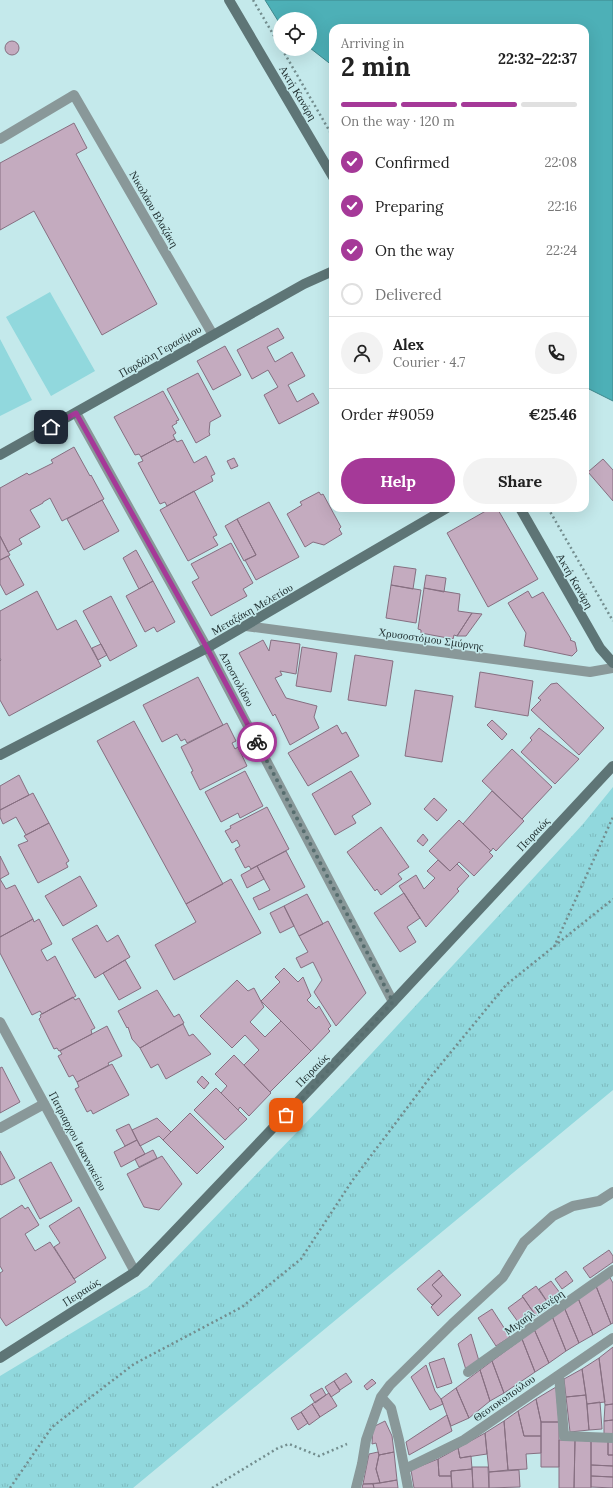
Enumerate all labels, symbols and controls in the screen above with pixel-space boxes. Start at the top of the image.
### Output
map controls [273,12,317,56]
button: locate [273,12,317,56]
text: Arriving in [341,35,404,52]
text: 22:32–22:37 [498,49,577,68]
text: 2 min [341,50,411,83]
street label: Ακτή Κανάρη [276,63,320,123]
text: On the way · 120 m [341,113,455,130]
icon: check [341,151,363,173]
text: Confirmed [375,153,450,172]
text: 22:08 [544,154,577,171]
street label: Νικολάου Βλαζάκη [126,168,182,250]
icon: check [341,195,363,217]
text: Preparing [375,197,443,216]
text: 22:16 [548,198,577,215]
icon: check [341,239,363,261]
text: On the way [375,241,454,260]
text: 22:24 [546,242,577,259]
text: Delivered [375,285,442,304]
street label: Παρδάλη Γερασίμου [116,321,204,380]
button: person [341,332,383,374]
button: phone [535,332,577,374]
text: Alex [393,335,424,354]
text: Courier · 4.7 [393,354,465,371]
text: Order #9059 [341,405,434,424]
text: €25.46 [528,405,577,424]
pin [34,410,68,444]
icon: home [40,416,62,438]
button: Help [341,458,455,504]
button: Share [463,458,577,504]
street label: Ακτή Κανάρη [553,551,597,611]
street label: Μεταξάκη Μελετίου [209,580,296,638]
street label: Χρυσοστόμου Σμύρνης [378,625,485,653]
street label: Αποστολίδου [217,649,258,709]
courier [237,722,277,762]
icon: bike [246,731,268,753]
street label: Πειραιώς [514,813,553,854]
street label: Πειραιώς [292,1050,332,1090]
street label: Πατριαρχου Ιωαννικείου [46,1089,110,1193]
pin [269,1098,303,1132]
icon: bag [275,1104,297,1126]
street label: Πειραιώς [60,1274,103,1309]
street label: Μιχαήλ Βενέρη [501,1286,567,1338]
street label: Θεοτοκοπούλου [470,1371,538,1424]

